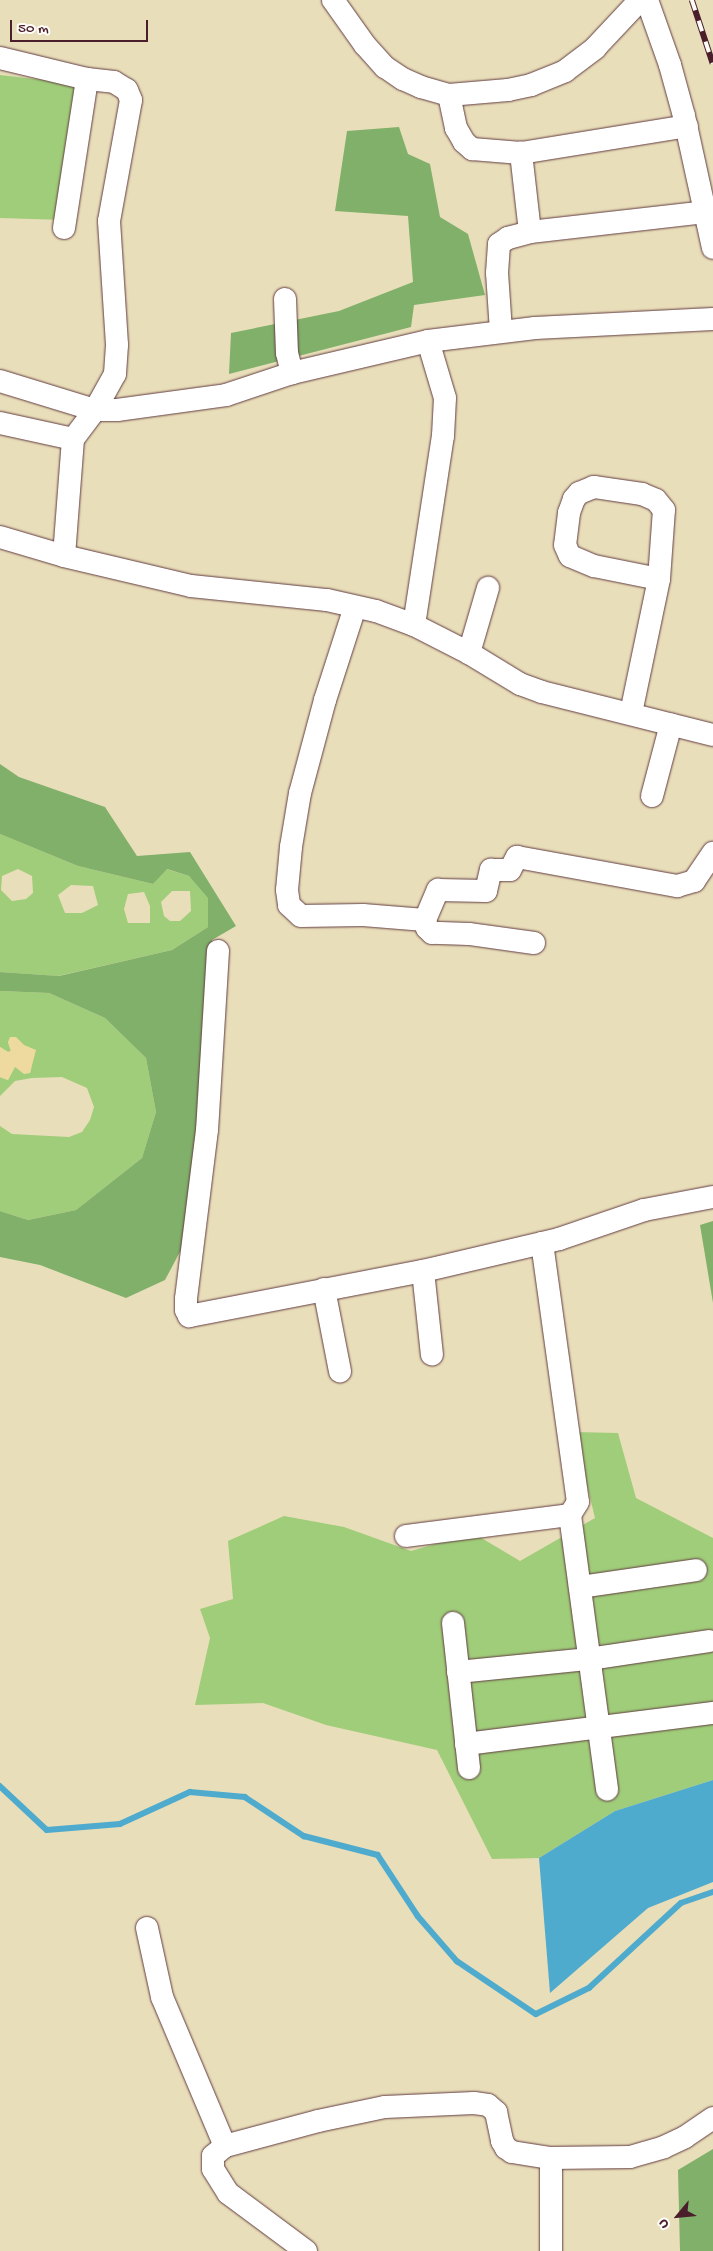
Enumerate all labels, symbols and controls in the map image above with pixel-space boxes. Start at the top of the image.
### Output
scale bar [12,10,150,42]
text: 50 m [18,20,49,38]
north arrow [653,2191,703,2241]
text: U [655,2216,674,2231]

